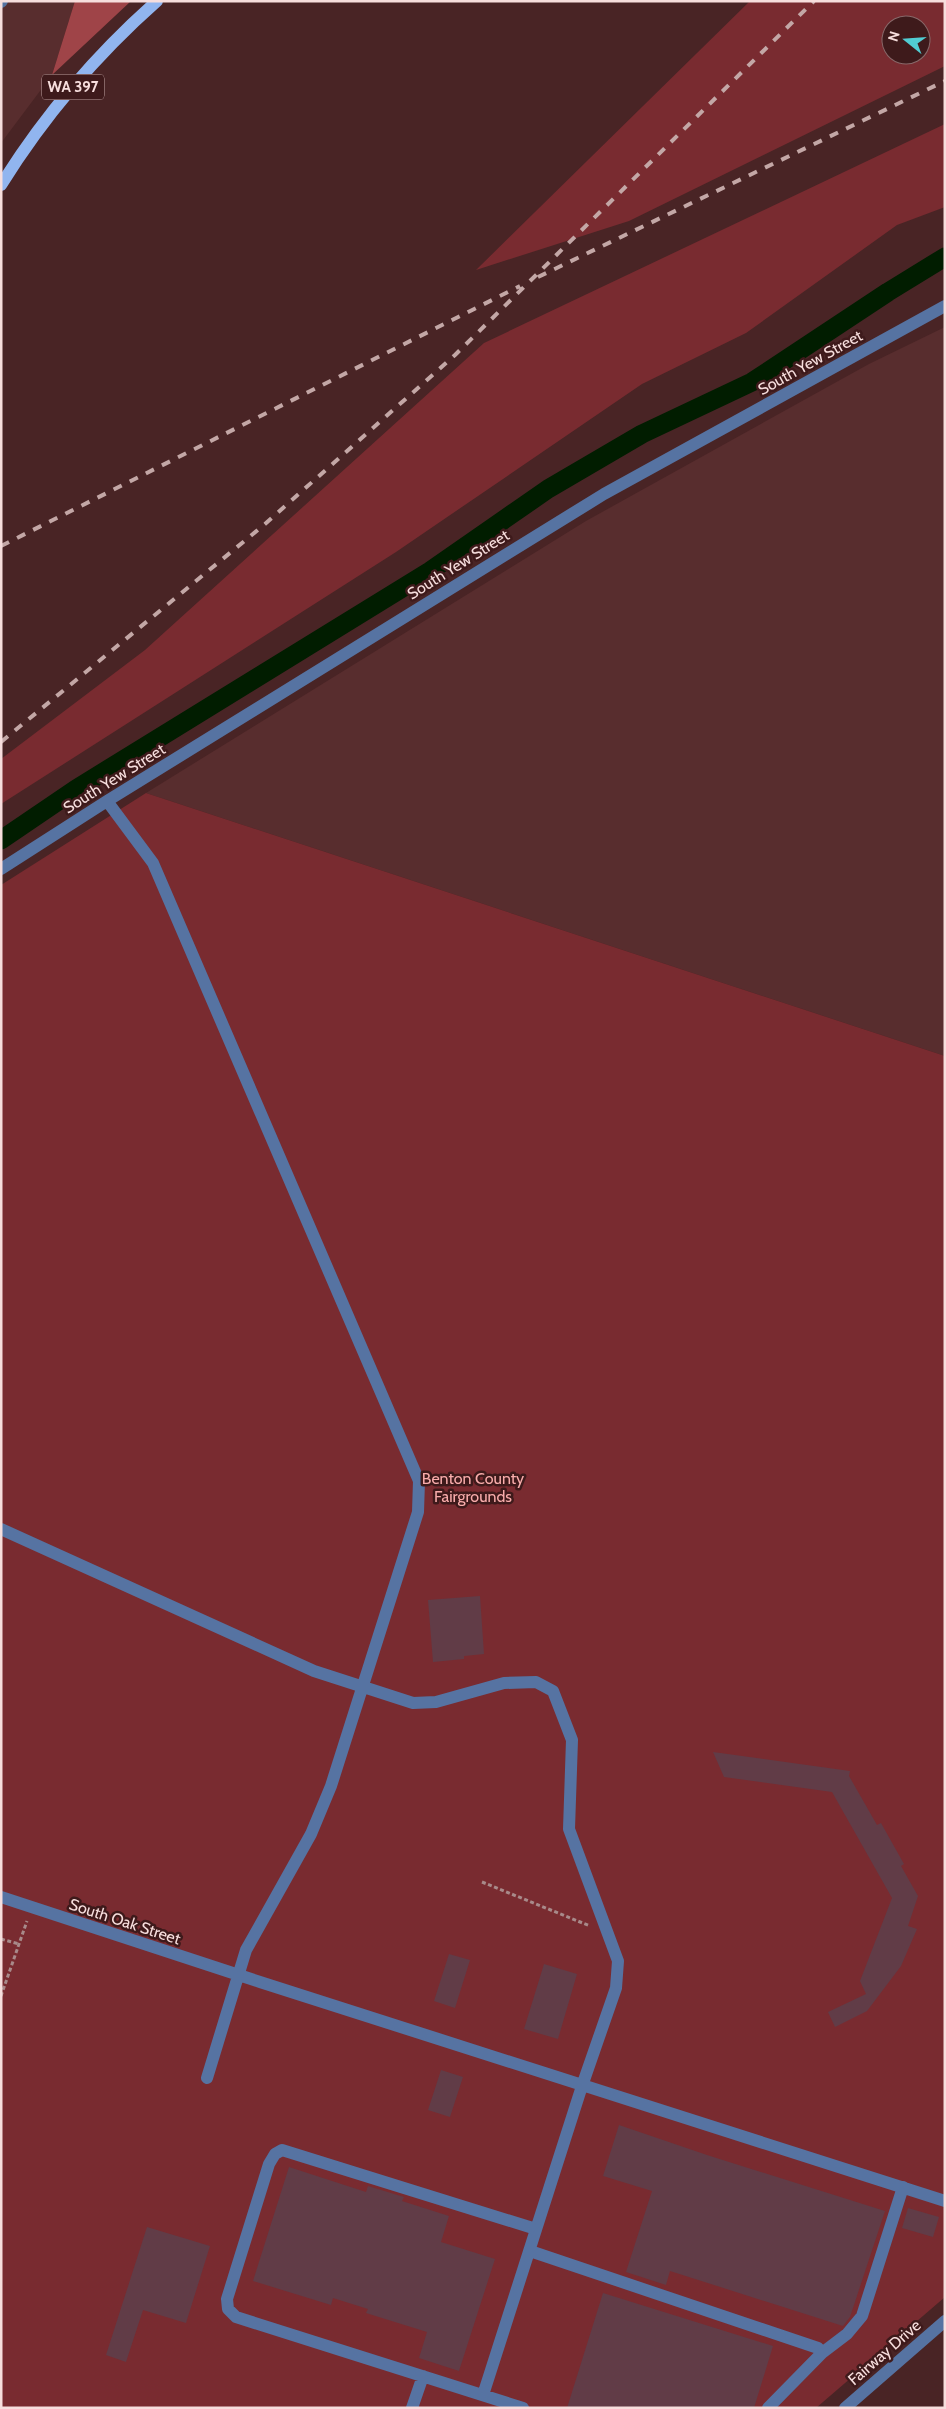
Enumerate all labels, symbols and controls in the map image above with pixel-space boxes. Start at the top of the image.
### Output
north arrow [881,15,931,65]
text: N [884,29,904,44]
road number: WA 397 [42,74,104,100]
street label: South Yew Street [755,326,866,399]
street label: South Yew Street [404,525,513,603]
street label: South Yew Street [60,739,169,817]
park label: Benton County Fairgrounds [422,1469,524,1506]
street label: South Oak Street [67,1895,183,1949]
street label: Fairway Drive [844,2316,925,2389]

